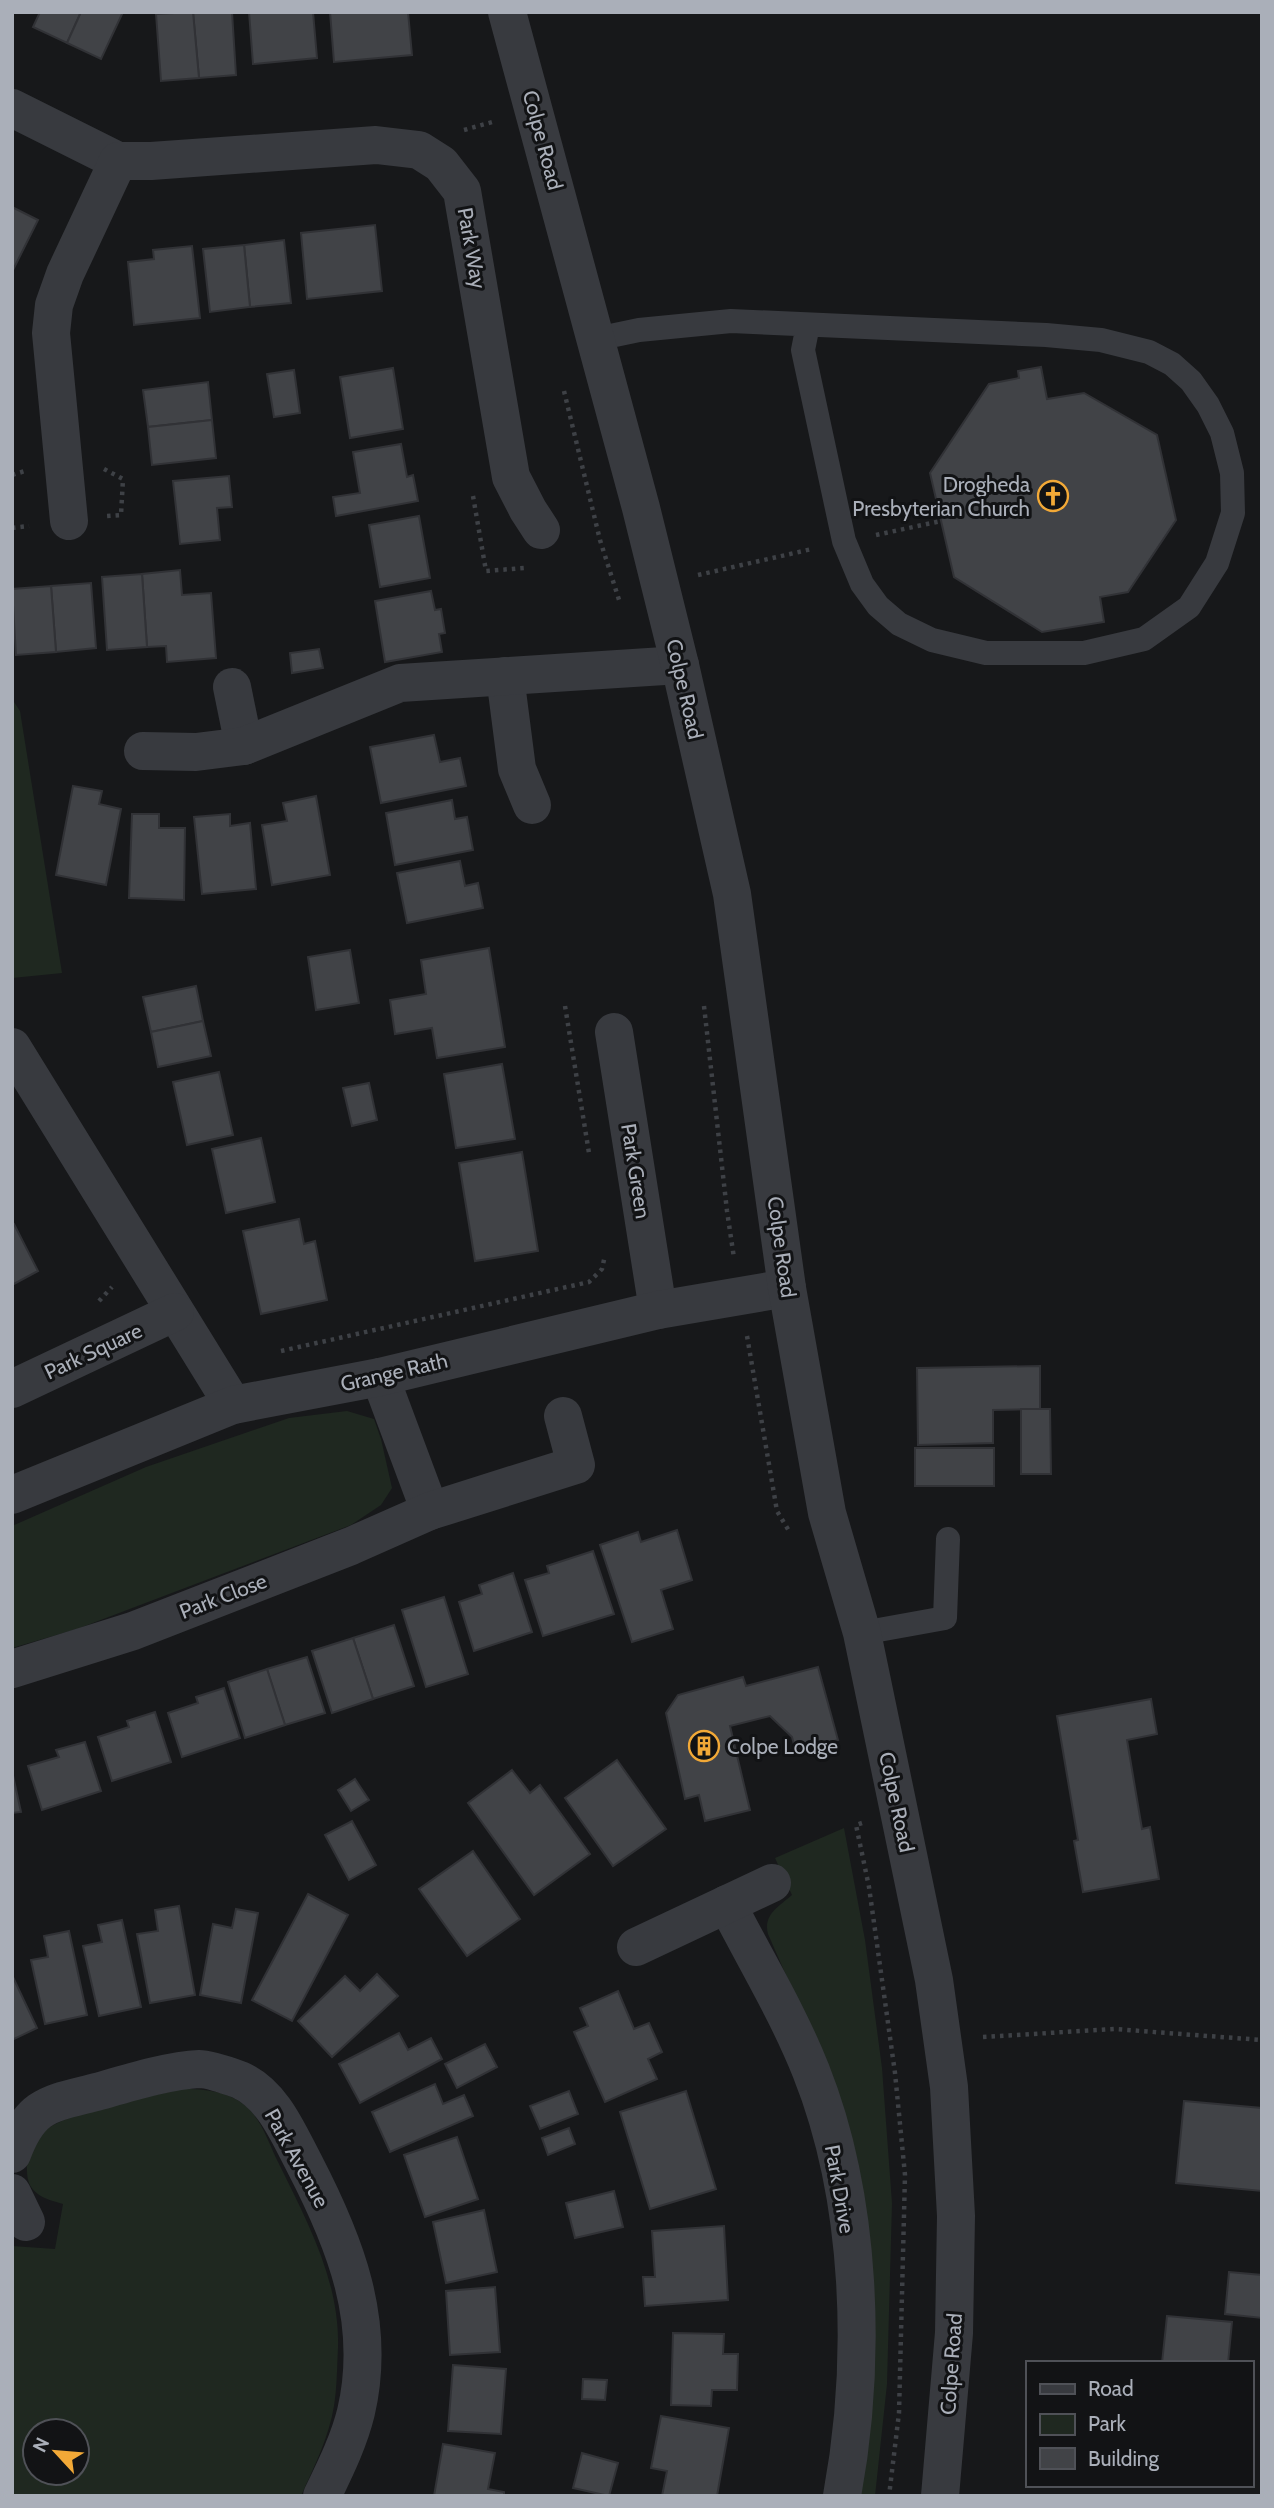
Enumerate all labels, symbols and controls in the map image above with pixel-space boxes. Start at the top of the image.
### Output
street label: Colpe Road [518,88,568,192]
street label: Park Way [453,206,491,291]
place label: Drogheda Presbyterian Church [852,472,1030,521]
church icon: Drogheda Presbyterian Church [1036,479,1070,513]
street label: Colpe Road [661,637,709,741]
street label: Park Green [616,1122,656,1220]
street label: Colpe Road [763,1195,801,1299]
street label: Park Square [40,1317,146,1384]
street label: Grange Rath [338,1348,450,1396]
street label: Park Close [176,1568,270,1624]
building icon: Colpe Lodge [687,1729,721,1763]
place label: Colpe Lodge [727,1734,838,1759]
street label: Colpe Road [874,1750,920,1854]
street label: Park Avenue [260,2104,335,2212]
street label: Park Drive [820,2143,860,2236]
street label: Colpe Road [935,2312,967,2416]
legend [1026,2361,1253,2487]
text: Road [1088,2376,1134,2401]
text: Park [1088,2411,1126,2436]
north arrow [21,2417,91,2487]
text: N [28,2434,54,2456]
text: Building [1088,2446,1160,2471]

